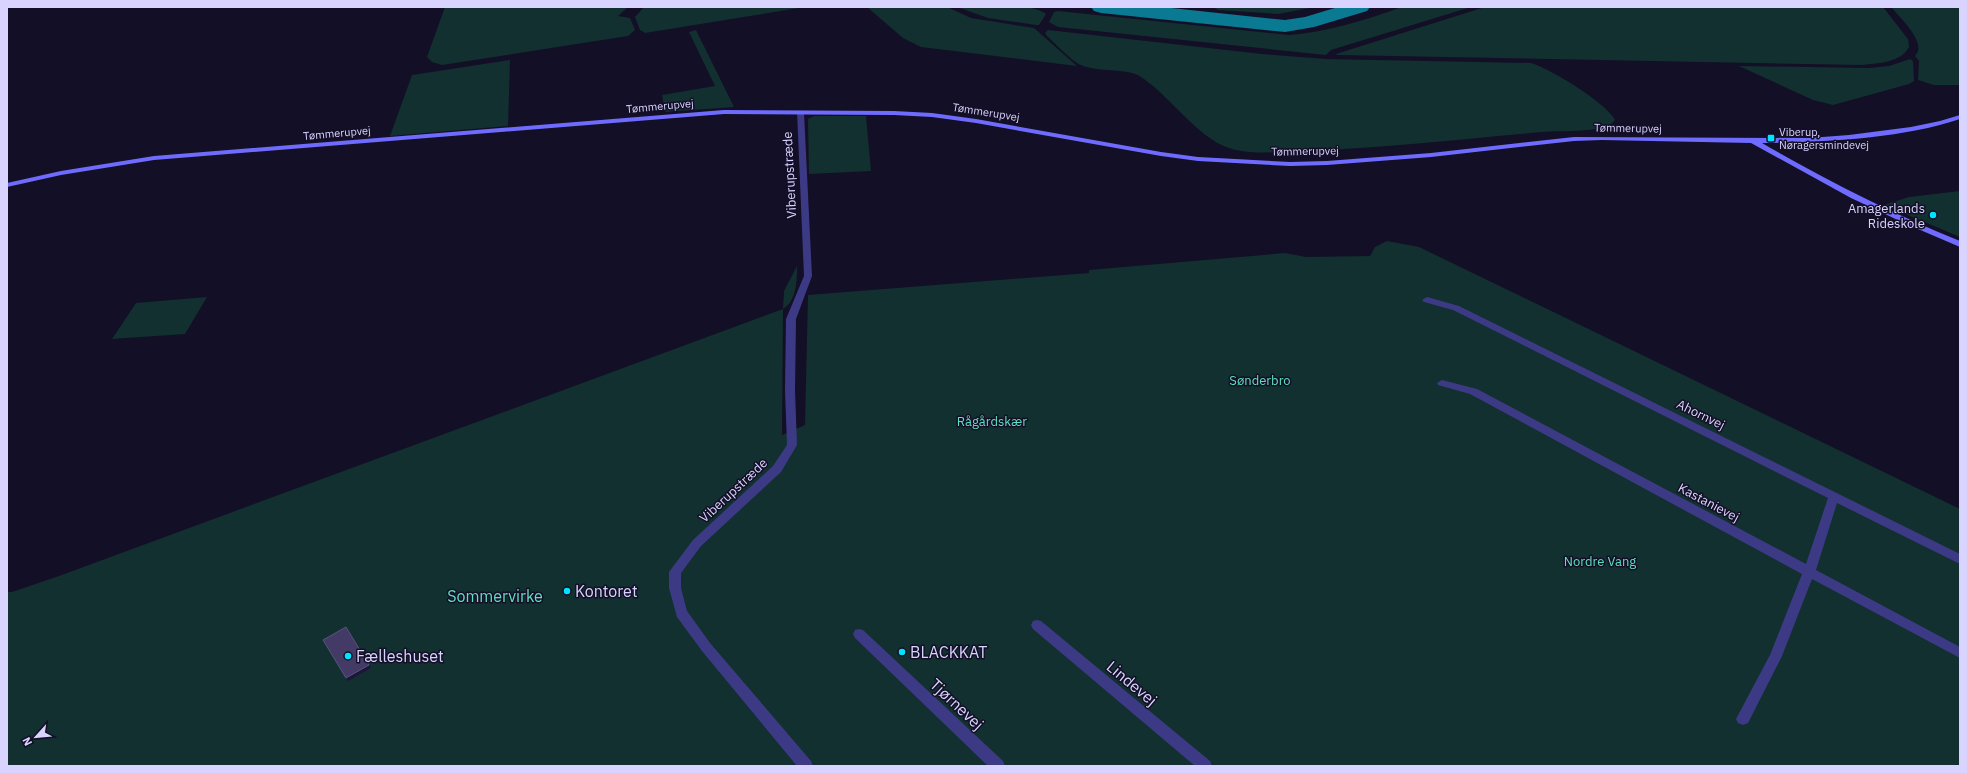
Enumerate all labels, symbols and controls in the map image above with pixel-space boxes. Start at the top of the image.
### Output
street label: Tømmerupvej [626,96,694,116]
street label: Tømmerupvej [951,100,1021,124]
street label: Tømmerupvej [1594,120,1662,136]
street label: Tømmerupvej [303,123,371,143]
place label: Viberup, Nøragersmindevej [1779,125,1869,152]
street label: Viberupstræde [779,131,800,219]
marker: Viberup, Nøragersmindevej [1766,133,1776,143]
street label: Tømmerupvej [1271,143,1339,159]
place label: Amagerlands Rideskole [1848,200,1925,232]
marker: Amagerlands Rideskole [1928,210,1938,220]
park label: Sønderbro [1229,372,1291,389]
street label: Ahornvej [1674,395,1728,433]
park label: Rågårdskær [957,413,1027,430]
street label: Viberupstræde [696,454,771,526]
street label: Kastanievej [1675,479,1742,526]
park label: Nordre Vang [1564,553,1636,570]
place label: Kontoret [575,581,638,601]
park label: Sommervirke [447,586,543,606]
marker: Kontoret [562,586,572,596]
place label: BLACKKAT [910,642,987,662]
place label: Fælleshuset [356,646,444,666]
marker: BLACKKAT [897,647,907,657]
marker: Fælleshuset [343,651,353,661]
street label: Lindevej [1103,656,1161,710]
street label: Tjørnevej [926,674,988,734]
north arrow [16,717,56,757]
text: N [19,735,35,748]

